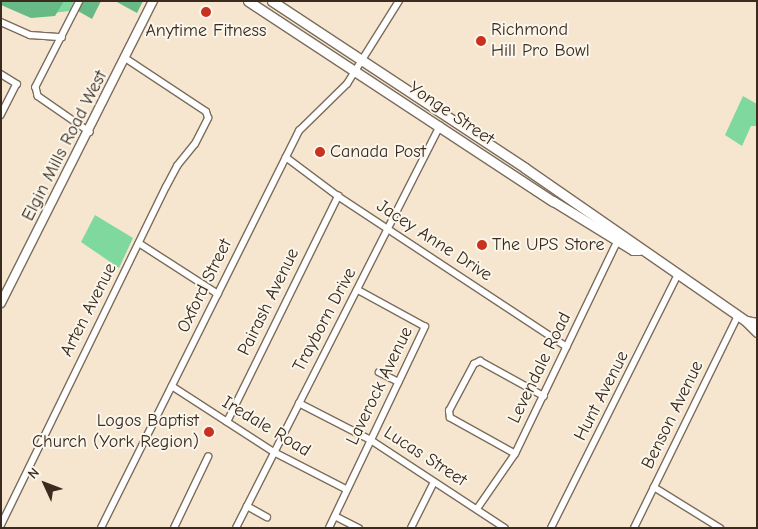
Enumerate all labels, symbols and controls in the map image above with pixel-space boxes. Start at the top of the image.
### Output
marker: Anytime Fitness [200,6,212,18]
place label: Anytime Fitness [145,20,267,42]
place label: Richmond Hill Pro Bowl [491,20,590,62]
marker: Richmond Hill Pro Bowl [475,35,487,47]
street label: Elgin Mills Road West [18,67,112,225]
street label: Yonge Street [404,77,498,151]
place label: Canada Post [330,141,426,163]
marker: Canada Post [314,146,326,158]
street label: Jacey Anne Drive [372,196,496,286]
place label: The UPS Store [492,234,604,256]
street label: Oxford Street [173,236,237,336]
marker: The UPS Store [476,239,488,251]
street label: Pairash Avenue [234,245,304,359]
street label: Arten Avenue [56,260,122,360]
street label: Trayborn Drive [289,264,361,376]
street label: Levendale Road [504,309,576,427]
street label: Laverock Avenue [342,323,418,449]
street label: Hunt Avenue [570,347,634,445]
street label: Benson Avenue [637,357,709,473]
street label: Iredale Road [218,392,314,462]
place label: Logos Baptist Church (York Region) [32,411,199,454]
street label: Lucas Street [379,422,471,492]
marker: Logos Baptist Church (York Region) [203,426,215,438]
north arrow [20,459,70,509]
text: N [24,464,43,483]

